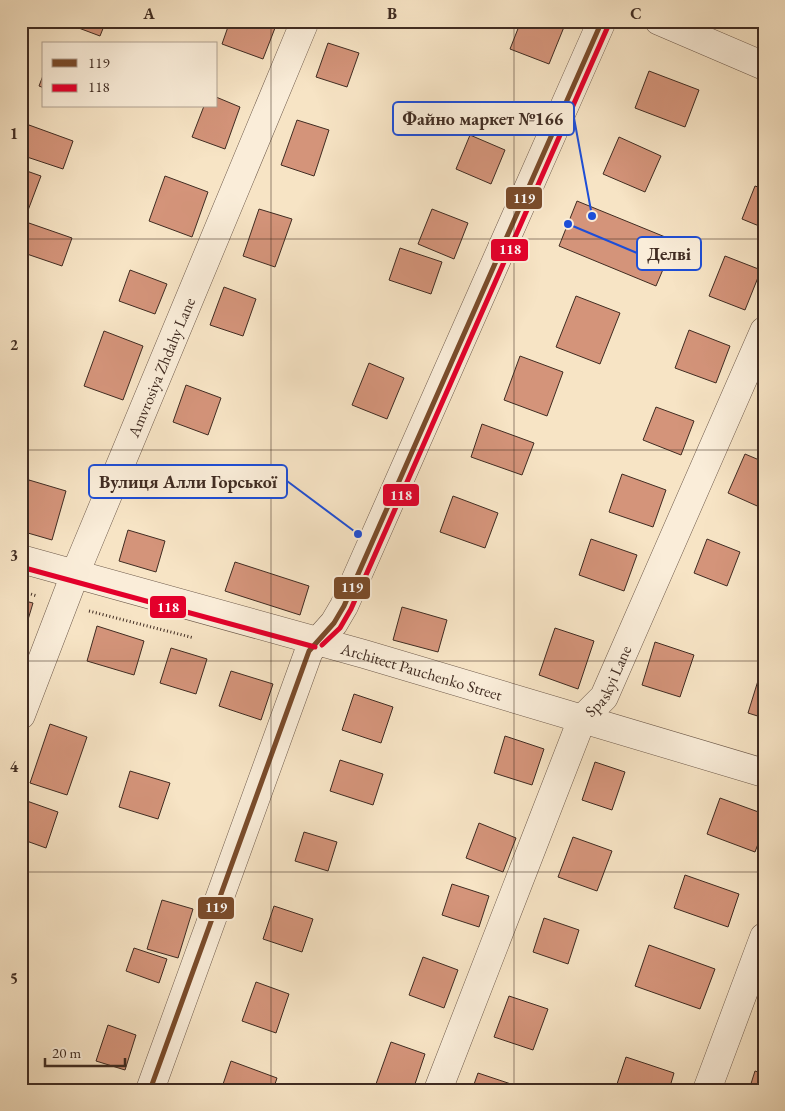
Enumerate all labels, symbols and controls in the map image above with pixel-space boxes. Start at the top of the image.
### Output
text: A [142,3,155,24]
text: B [387,3,397,24]
text: C [630,3,642,24]
legend [42,42,218,108]
text: 119 [88,53,110,72]
text: 118 [88,77,110,96]
callout: Файно маркет №166 [393,102,574,135]
text: Файно маркет №166 [403,107,564,130]
text: 1 [10,123,18,144]
line badge: 119 [505,186,543,210]
text: 119 [513,189,536,207]
callout: Делві [637,237,701,270]
line badge: 118 [490,238,529,262]
text: 118 [499,240,521,258]
text: Делві [647,242,692,265]
street label: Amvrosiya Zhdahy Lane [123,294,200,441]
text: 2 [10,334,19,355]
callout: Вулиця Алли Горської [89,465,287,498]
text: Вулиця Алли Горської [99,470,278,493]
line badge: 118 [382,483,420,507]
text: 118 [390,486,412,504]
text: 3 [10,545,18,566]
line badge: 119 [333,576,371,600]
text: 119 [341,578,364,596]
line badge: 118 [149,595,187,619]
text: 118 [157,598,179,616]
street label: Architect Pauchenko Street [337,638,505,706]
street label: Spaskyi Lane [580,642,636,721]
text: 4 [10,756,19,777]
line badge: 119 [197,896,235,920]
text: 119 [205,898,228,916]
text: 5 [10,968,18,989]
scale bar [45,1036,125,1068]
text: 20 m [52,1043,81,1062]

